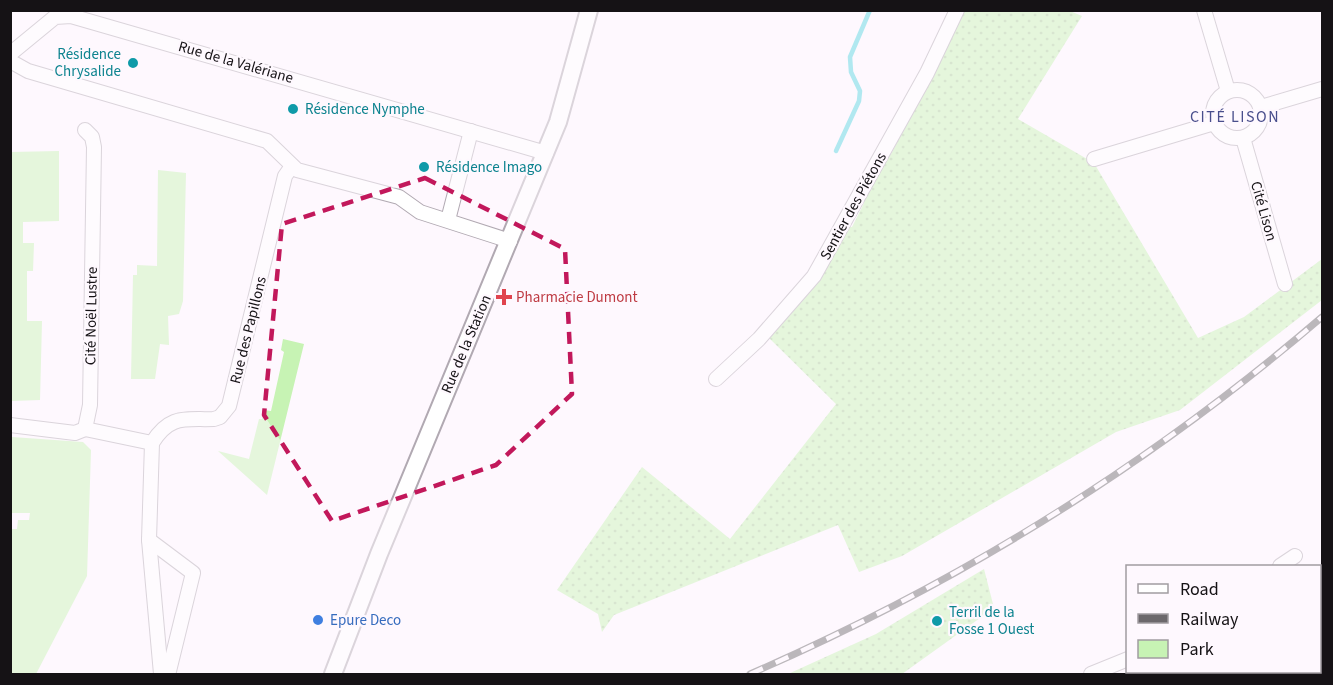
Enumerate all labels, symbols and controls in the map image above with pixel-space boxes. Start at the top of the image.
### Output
street label: Rue de la Valériane [176,36,296,89]
place label: Résidence Chrysalide [55,44,121,82]
marker: Résidence Chrysalide [126,56,140,70]
place label: Résidence Nymphe [305,99,425,120]
marker: Résidence Nymphe [286,102,300,116]
district label: CITÉ LISON [1190,106,1280,128]
street label: Sentier des Piétons [815,149,892,264]
place label: Résidence Imago [436,157,542,178]
marker: Résidence Imago [417,160,431,174]
street label: Cité Lison [1245,179,1282,243]
street label: Cité Noël Lustre [80,267,103,365]
street label: Rue des Papillons [225,274,272,386]
place label: Pharmacie Dumont [516,287,638,308]
marker: Pharmacie Dumont [497,290,511,304]
street label: Rue de la Station [436,292,497,397]
legend [1126,565,1321,673]
text: Road [1180,577,1219,602]
place label: Terril de la Fosse 1 Ouest [949,602,1034,640]
text: Railway [1180,607,1239,632]
place label: Epure Deco [330,610,401,631]
marker: Epure Deco [311,613,325,627]
marker: Terril de la Fosse 1 Ouest [930,614,944,628]
text: Park [1180,637,1214,662]

